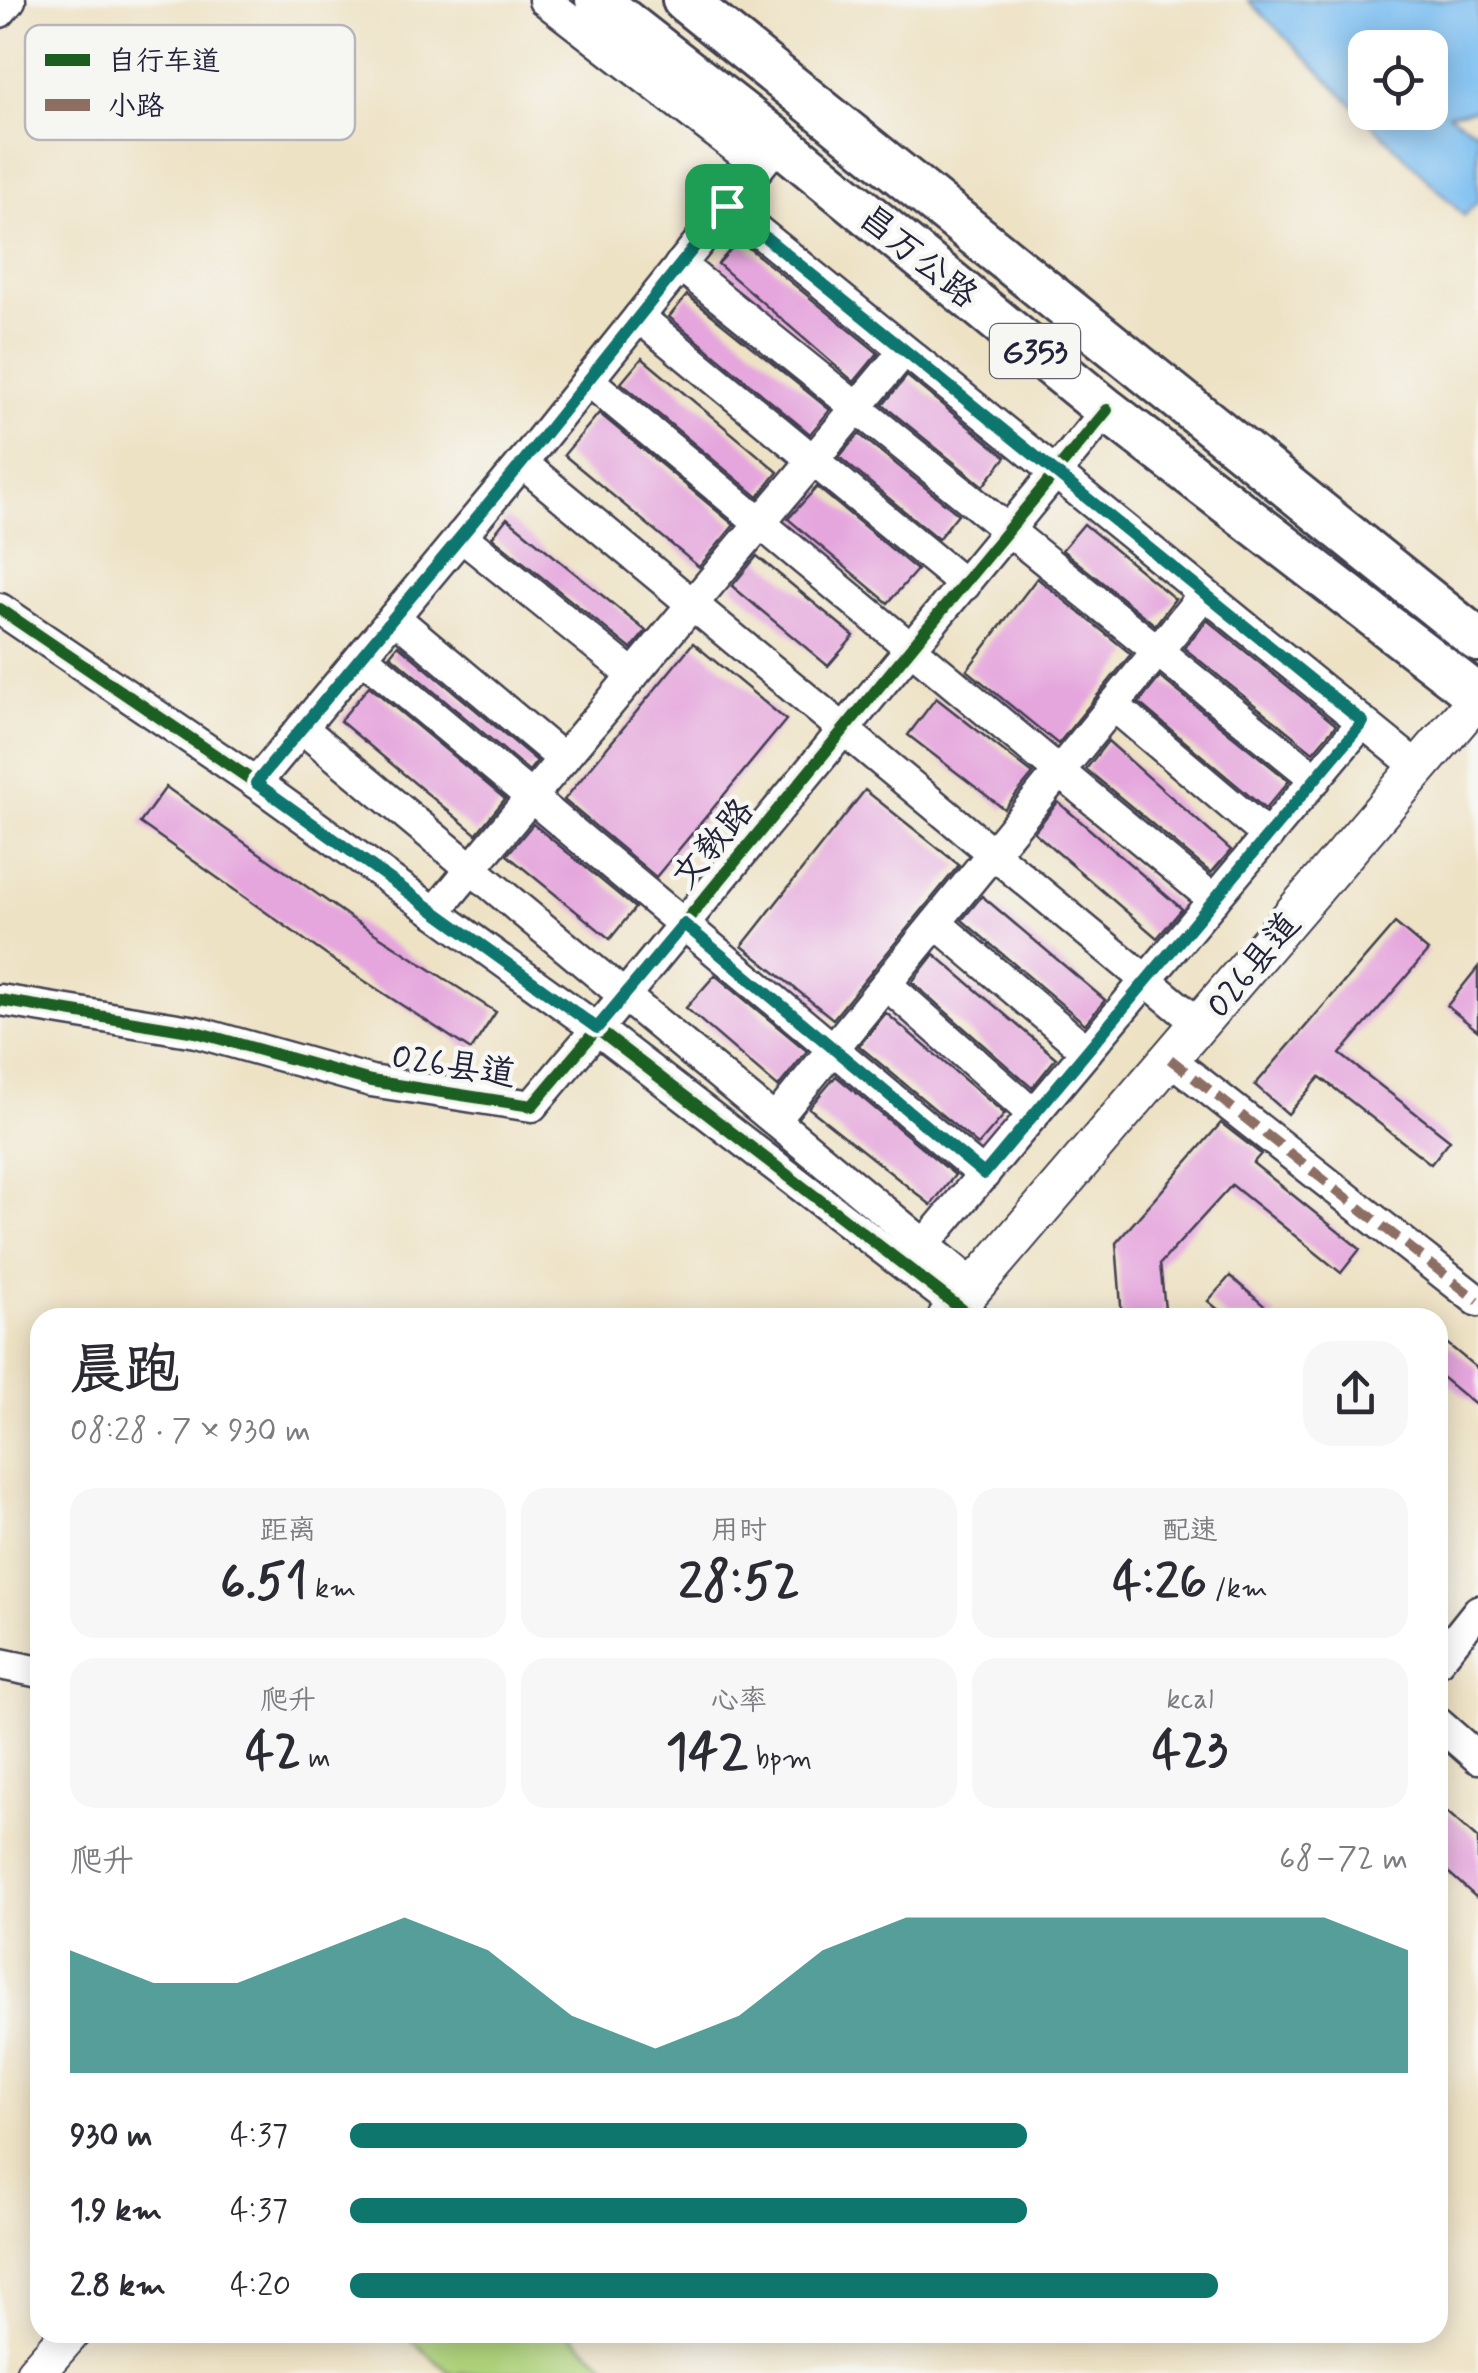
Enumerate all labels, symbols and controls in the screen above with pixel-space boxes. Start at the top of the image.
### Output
legend [25,25,355,140]
map controls [1348,30,1448,130]
button: locate [1348,30,1448,130]
text: 自行车道 [108,44,220,81]
text: 小路 [108,89,164,126]
pin [685,164,770,249]
icon: arrive [700,179,755,234]
street label: 昌万公路 [849,196,987,319]
road number: G353 [990,324,1080,378]
street label: 文教路 [662,789,765,899]
street label: 026县道 [1196,903,1311,1028]
street label: 026县道 [389,1034,519,1098]
text: 晨跑 [70,1336,180,1408]
button: share [1303,1341,1408,1446]
text: 08:28 · 7 × 930 m [70,1410,311,1452]
text: 距离 [260,1513,316,1550]
text: 用时 [711,1513,767,1550]
text: 配速 [1162,1513,1218,1550]
text: 6.51 [220,1550,308,1616]
text: 28:52 [678,1550,800,1616]
text: 4:26 [1112,1550,1207,1616]
text: km [308,1571,356,1608]
text: /km [1207,1571,1268,1608]
text: kcal [1166,1682,1214,1719]
text: 爬升 [260,1683,316,1720]
text: 心率 [711,1683,767,1720]
text: 423 [1152,1719,1228,1785]
text: 42 [245,1720,301,1786]
text: 142 [666,1720,748,1786]
text: m [301,1741,331,1778]
text: bpm [748,1741,812,1778]
text: 68–72 m [1279,1838,1408,1880]
text: 爬升 [70,1841,134,1883]
text: 930 m [70,2115,153,2157]
text: 4:37 [230,2115,288,2157]
text: 1.9 km [70,2190,162,2232]
text: 4:37 [230,2190,288,2232]
text: 2.8 km [70,2265,166,2307]
text: 4:20 [230,2265,291,2307]

